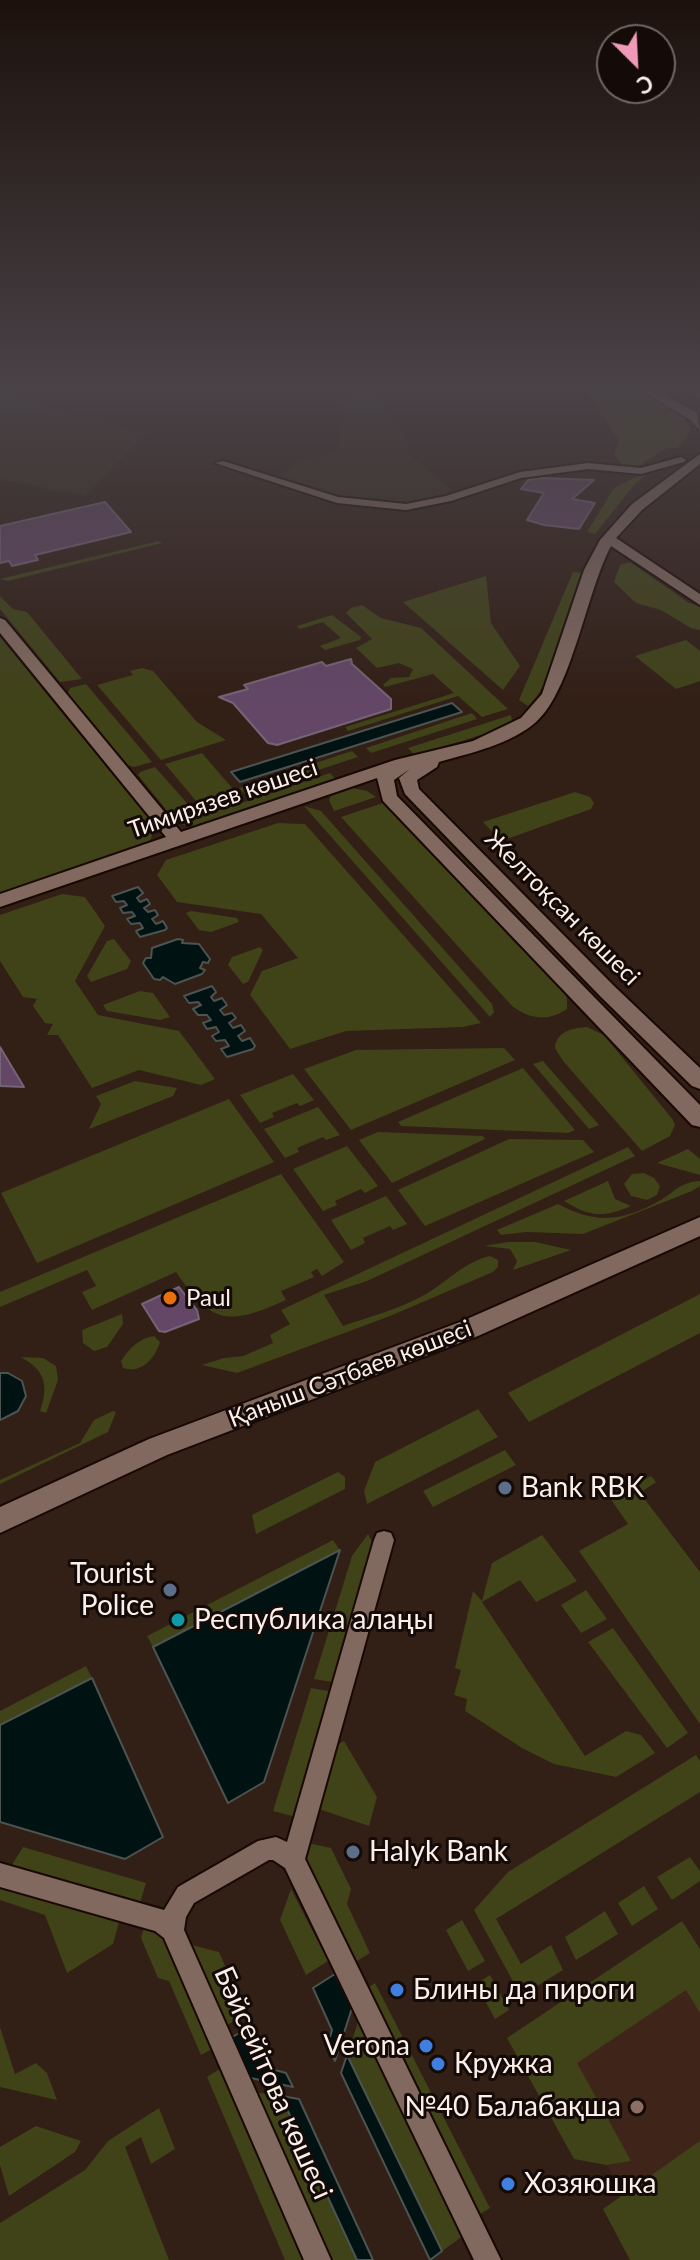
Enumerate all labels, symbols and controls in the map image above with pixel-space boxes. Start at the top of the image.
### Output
north arrow [596,24,676,104]
text: С [633,69,657,100]
street label: Тимирязев көшесі [125,753,321,845]
street label: Желтоқсан көшесі [479,825,645,991]
place label: Paul [186,1284,231,1312]
marker: Paul [161,1289,179,1307]
street label: Қаныш Сәтбаев көшесі [224,1314,476,1434]
place label: Bank RBK [521,1471,644,1505]
marker: Bank RBK [496,1479,514,1497]
place label: Tourist Police [70,1557,154,1623]
marker: Tourist Police [161,1581,179,1599]
place label: Республика алаңы [194,1603,434,1637]
marker: Республика алаңы [169,1611,187,1629]
place label: Halyk Bank [369,1835,508,1869]
marker: Halyk Bank [344,1843,362,1861]
street label: Бәйсейітова көшесі [207,1961,339,2205]
place label: Блины да пироги [413,1973,635,2007]
marker: Блины да пироги [388,1981,406,1999]
place label: Verona [323,2029,410,2063]
marker: Verona [417,2037,435,2055]
place label: Кружка [454,2047,553,2081]
marker: Кружка [429,2055,447,2073]
place label: №40 Балабақша [404,2090,621,2124]
marker: №40 Балабақша [628,2098,646,2116]
place label: Хозяюшка [524,2167,656,2201]
marker: Хозяюшка [499,2175,517,2193]

